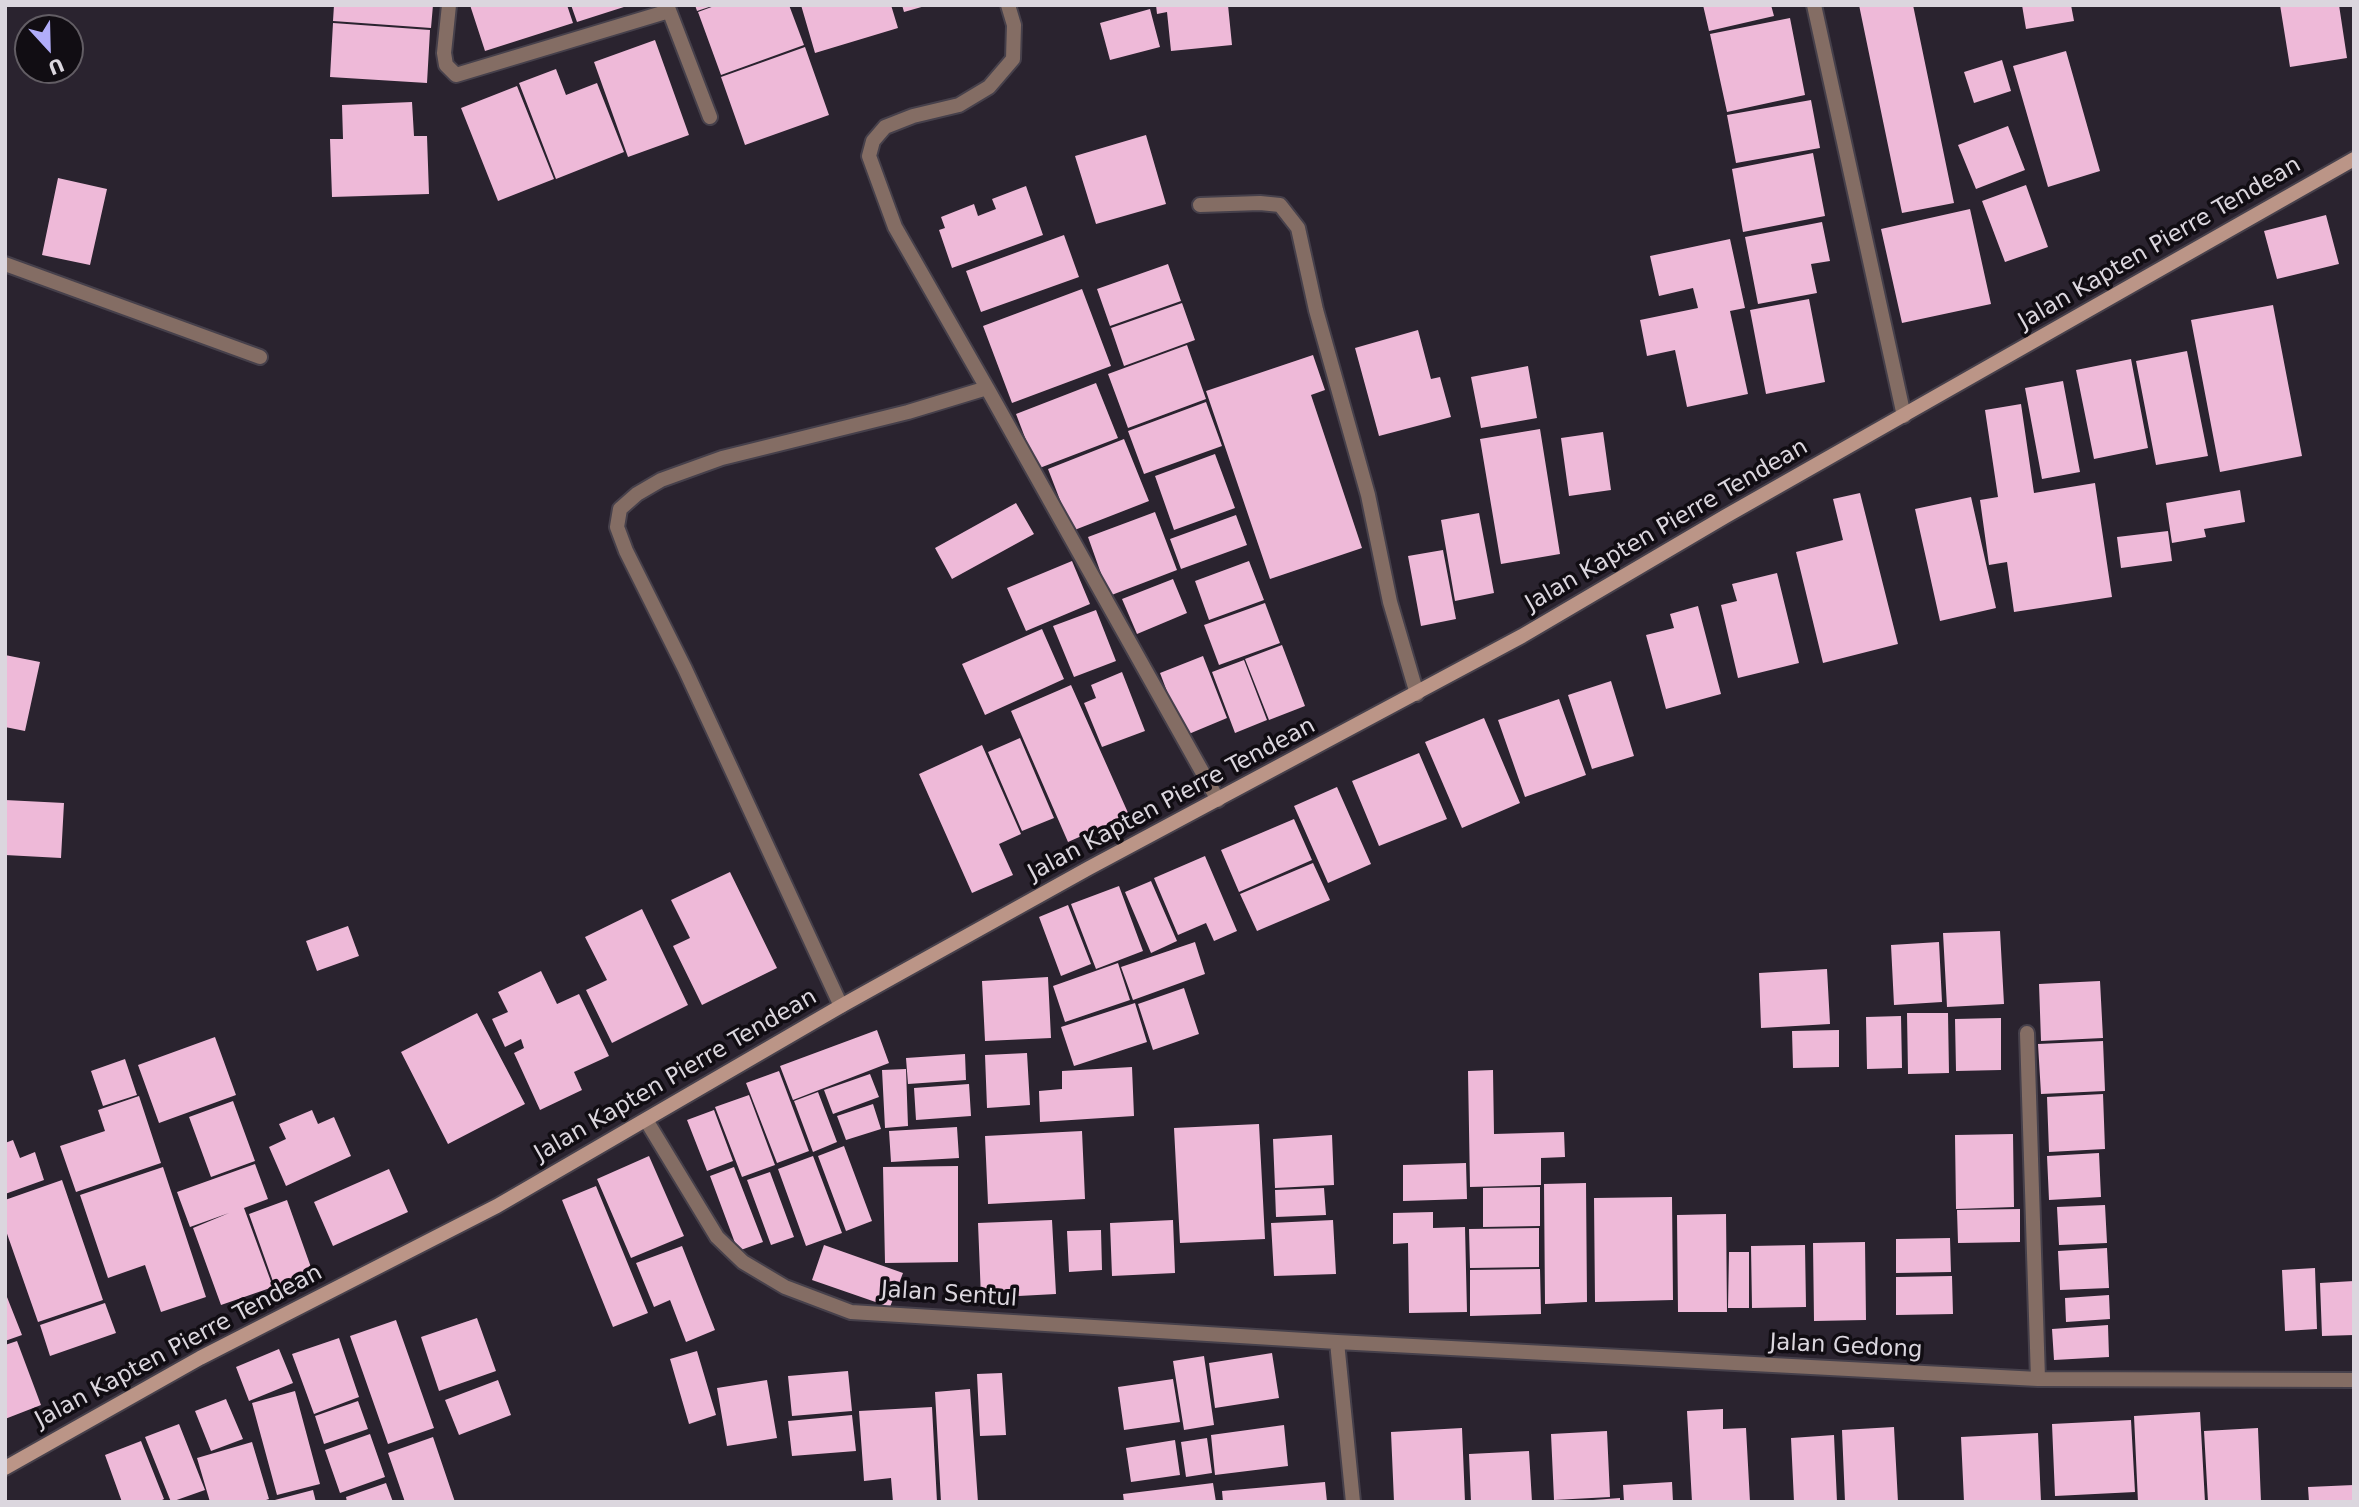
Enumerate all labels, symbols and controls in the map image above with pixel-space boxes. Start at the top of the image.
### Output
north arrow [14,14,84,84]
text: U [45,54,67,80]
street label: Jalan Kapten Pierre Tendean [2014,152,2306,336]
street label: Jalan Kapten Pierre Tendean [1521,434,1813,618]
street label: Jalan Kapten Pierre Tendean [1024,712,1320,888]
street label: Jalan Kapten Pierre Tendean [530,984,822,1168]
street label: Jalan Kapten Pierre Tendean [31,1259,327,1435]
street label: Jalan Sentul [880,1276,1018,1314]
street label: Jalan Gedong [1769,1329,1923,1365]

